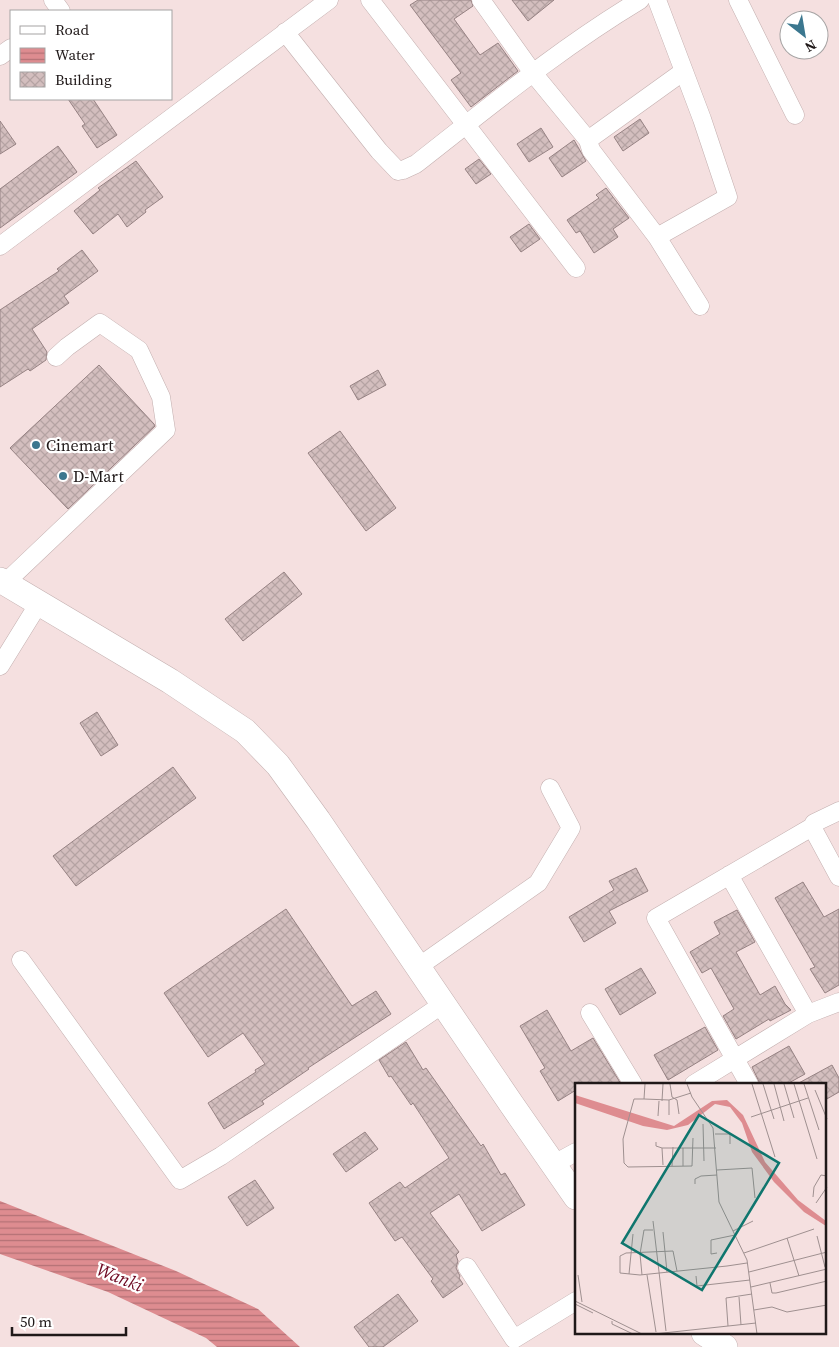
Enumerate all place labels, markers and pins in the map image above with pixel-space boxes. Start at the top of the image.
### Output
place label: Cinemart [46,434,114,456]
marker: Cinemart [30,439,42,451]
place label: D-Mart [73,465,124,487]
marker: D-Mart [57,470,69,482]

